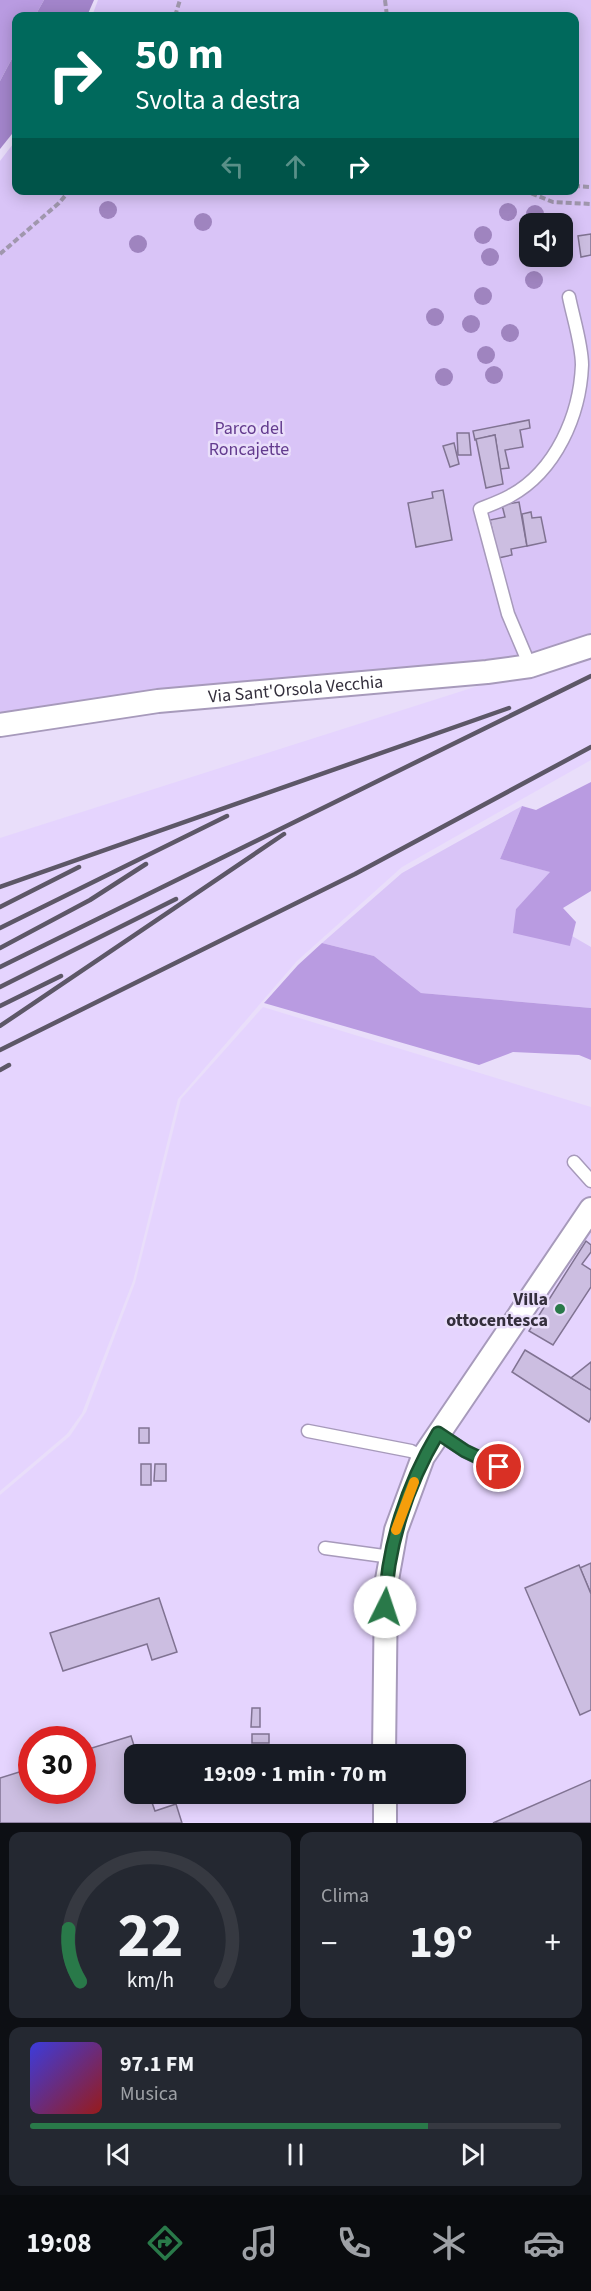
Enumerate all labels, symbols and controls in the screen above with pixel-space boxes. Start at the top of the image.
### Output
text: 50 m [135,25,224,85]
icon: right [36,36,114,114]
text: Svolta a destra [135,81,301,120]
icon: left [216,150,249,183]
icon: ahead [279,150,312,183]
icon: right [342,150,375,183]
map controls [519,213,573,267]
button: sound [519,213,573,267]
park label: Parco del Roncajette [209,416,289,462]
street label: Via Sant'Orsola Vecchia [207,669,384,709]
place label: Villa ottocentesca [446,1287,548,1333]
marker: Villa ottocentesca [553,1302,567,1316]
pin [473,1441,524,1492]
icon: arrive [482,1450,515,1483]
position arrow [353,1575,417,1639]
speed limit sign: 30 [18,1726,96,1804]
text: 19:09 · 1 min · 70 m [203,1758,387,1790]
text: Clima [321,1882,369,1910]
text: 22 [117,1892,183,1981]
text: 19° [409,1911,473,1975]
text: − [321,1920,337,1967]
text: + [545,1920,561,1967]
text: km/h [126,1965,174,1996]
text: 97.1 FM [120,2048,194,2080]
text: Musica [120,2080,178,2108]
icon: previous [102,2138,135,2171]
icon: pause [279,2138,312,2171]
icon: next [456,2138,489,2171]
icon: directions [144,2222,186,2264]
icon: music [239,2222,281,2264]
icon: phone [333,2222,375,2264]
icon: climate [428,2222,470,2264]
icon: car [523,2222,565,2264]
text: 19:08 [26,2224,91,2263]

